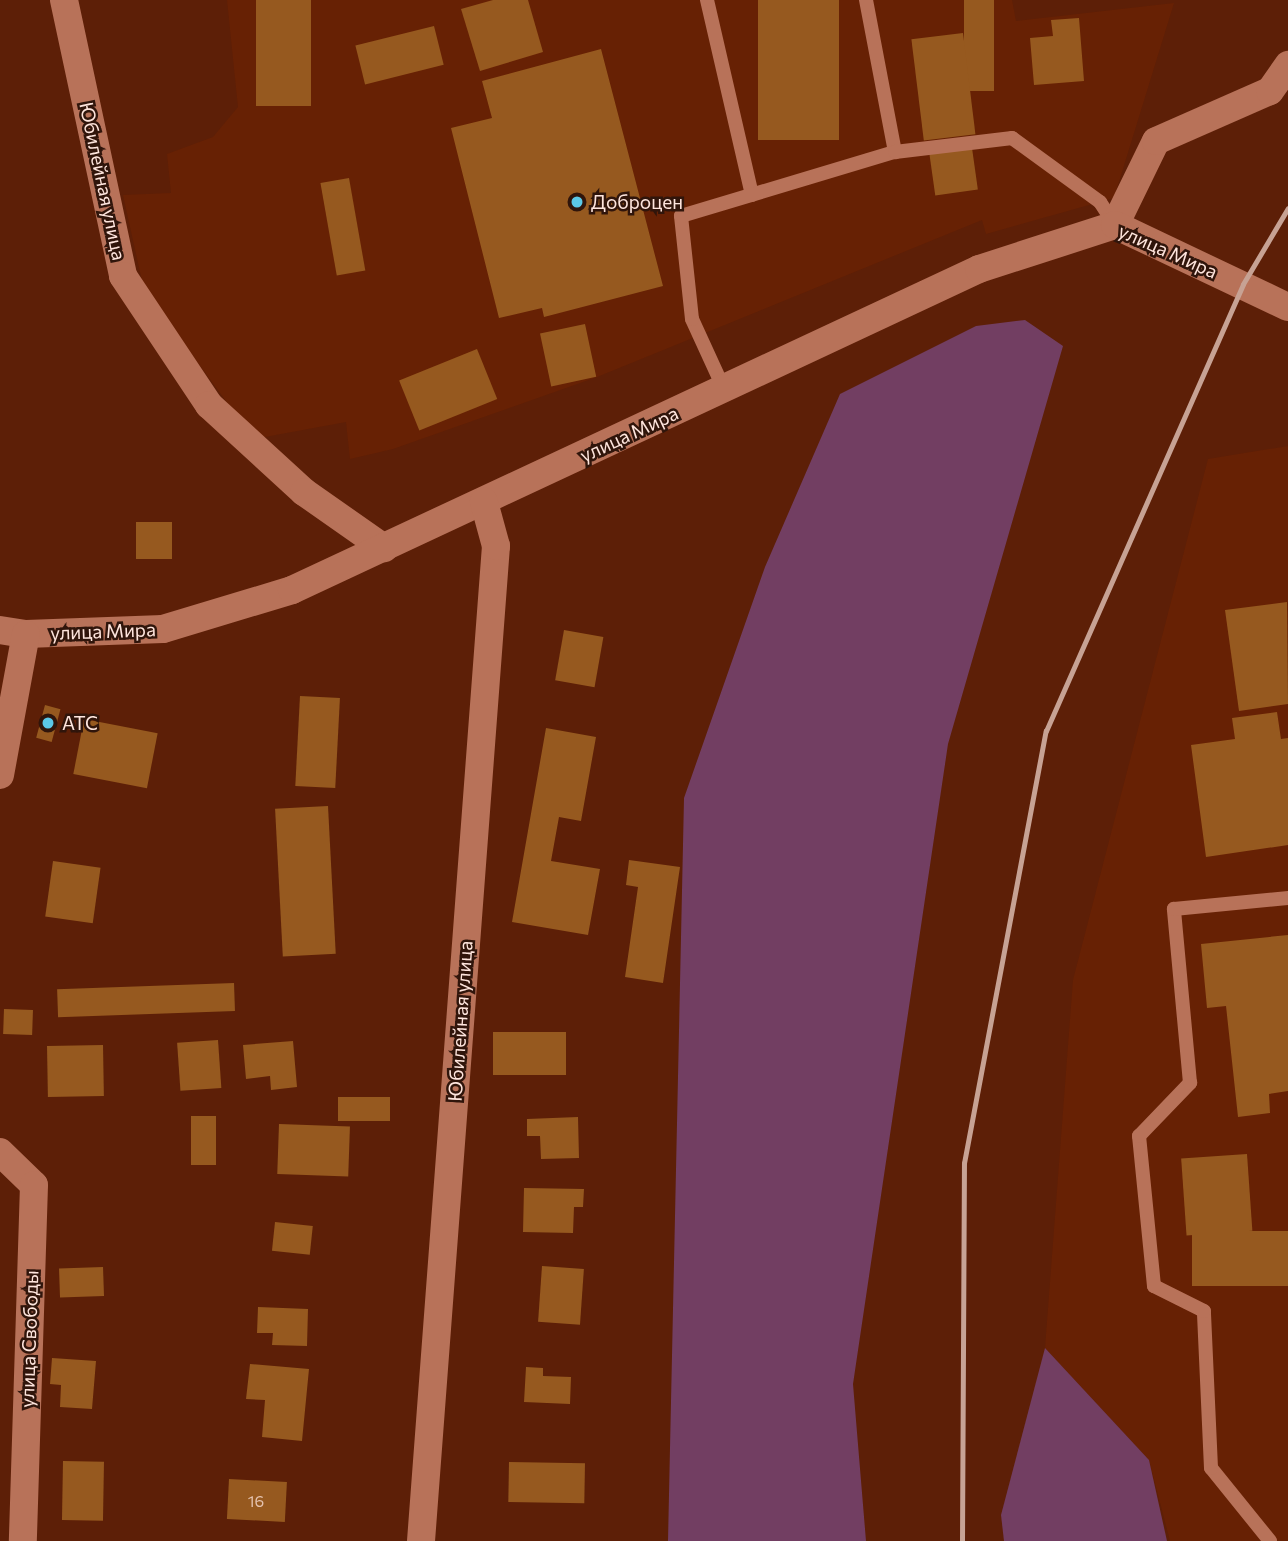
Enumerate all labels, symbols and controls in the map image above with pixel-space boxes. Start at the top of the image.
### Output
street label: Юбилейная улица [75,100,131,262]
place label: Доброцен [591,191,683,213]
marker: Доброцен [569,194,585,210]
street label: улица Мира [1115,219,1221,283]
street label: улица Мира [576,401,682,467]
street label: улица Мира [50,618,156,644]
place label: АТС [62,712,98,734]
marker: АТС [40,715,56,731]
street label: Юбилейная улица [443,940,477,1102]
street label: улица Свободы [15,1270,43,1408]
house number: 16 [248,1491,264,1511]

